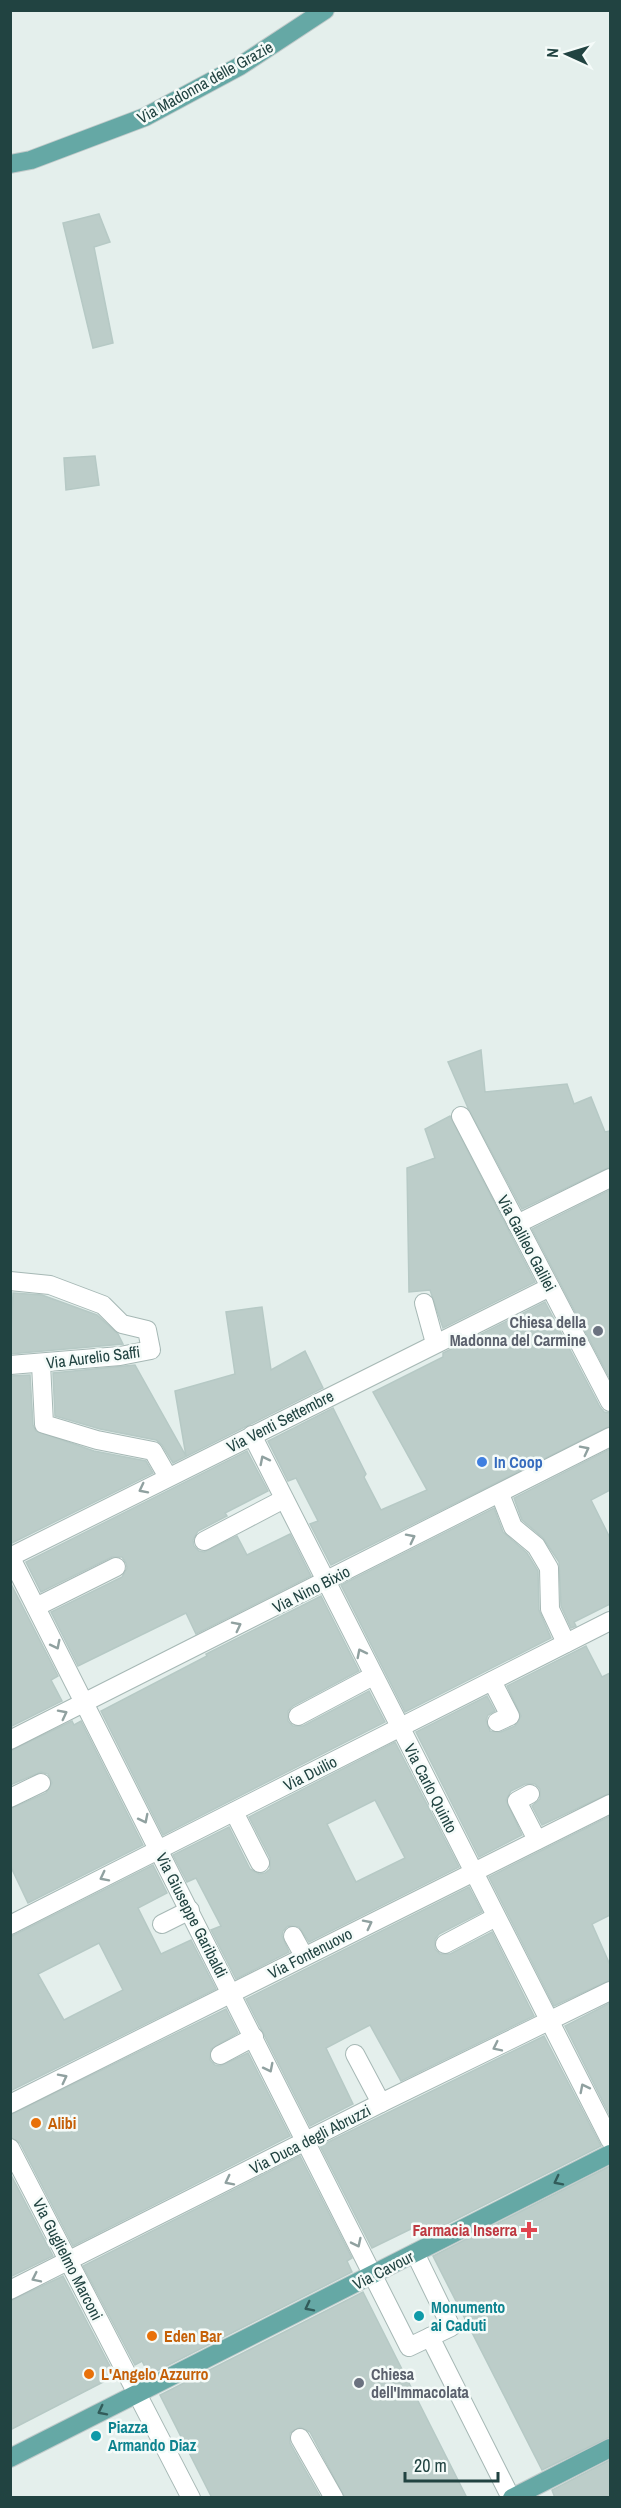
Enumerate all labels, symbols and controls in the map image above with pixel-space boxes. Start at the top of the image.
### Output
north arrow [537,24,597,84]
street label: Via Madonna delle Grazie [133,35,277,129]
text: N [541,47,563,58]
street label: Via Galileo Galilei [492,1191,562,1295]
place label: Chiesa della Madonna del Carmine [450,1311,587,1351]
marker: Chiesa della Madonna del Carmine [591,1324,605,1338]
street label: Via Aurelio Saffi [45,1340,141,1374]
street label: Via Venti Settembre [223,1385,337,1457]
one-way arrow [579,1446,589,1457]
place label: In Coop [494,1451,543,1473]
one-way arrow [260,1455,272,1466]
marker: In Coop [475,1455,489,1469]
one-way arrow [139,1482,150,1493]
one-way arrow [405,1534,415,1545]
street label: Via Nino Bixio [268,1560,354,1618]
one-way arrow [231,1622,241,1633]
one-way arrow [49,1639,60,1650]
one-way arrow [357,1648,369,1659]
one-way arrow [56,1709,67,1721]
street label: Via Carlo Quinto [399,1740,463,1836]
street label: Via Duilio [279,1750,341,1796]
one-way arrow [136,1813,148,1824]
street label: Via Giuseppe Garibaldi [151,1849,233,1981]
one-way arrow [100,1870,110,1881]
one-way arrow [362,1920,373,1932]
street label: Via Fontenuovo [264,1922,356,1984]
one-way arrow [493,2039,504,2051]
one-way arrow [262,2062,274,2073]
one-way arrow [56,2073,67,2085]
one-way arrow [580,2084,591,2094]
street label: Via Duca degli Abruzzi [246,2099,374,2179]
place label: Alibi [48,2112,76,2134]
marker: Alibi [29,2116,43,2130]
one-way arrow [224,2173,235,2185]
one-way arrow [554,2173,565,2185]
street label: Via Guglielmo Marconi [28,2194,108,2324]
place label: Farmacia Inserra [413,2219,518,2241]
marker: Farmacia Inserra [522,2223,536,2237]
one-way arrow [350,2236,361,2247]
street label: Via Cavour [349,2245,418,2295]
one-way arrow [31,2270,42,2282]
place label: Monumento ai Caduti [431,2296,505,2336]
one-way arrow [305,2299,316,2311]
marker: Monumento ai Caduti [412,2309,426,2323]
place label: Eden Bar [164,2325,222,2347]
marker: Eden Bar [145,2329,159,2343]
place label: L'Angelo Azzurro [101,2363,209,2385]
place label: Chiesa dell'Immacolata [371,2363,470,2403]
marker: L'Angelo Azzurro [82,2367,96,2381]
marker: Chiesa dell'Immacolata [352,2376,366,2390]
one-way arrow [98,2404,109,2415]
place label: Piazza Armando Diaz [108,2416,197,2456]
marker: Piazza Armando Diaz [89,2429,103,2443]
scale bar [405,2445,498,2483]
text: 20 m [414,2453,447,2478]

